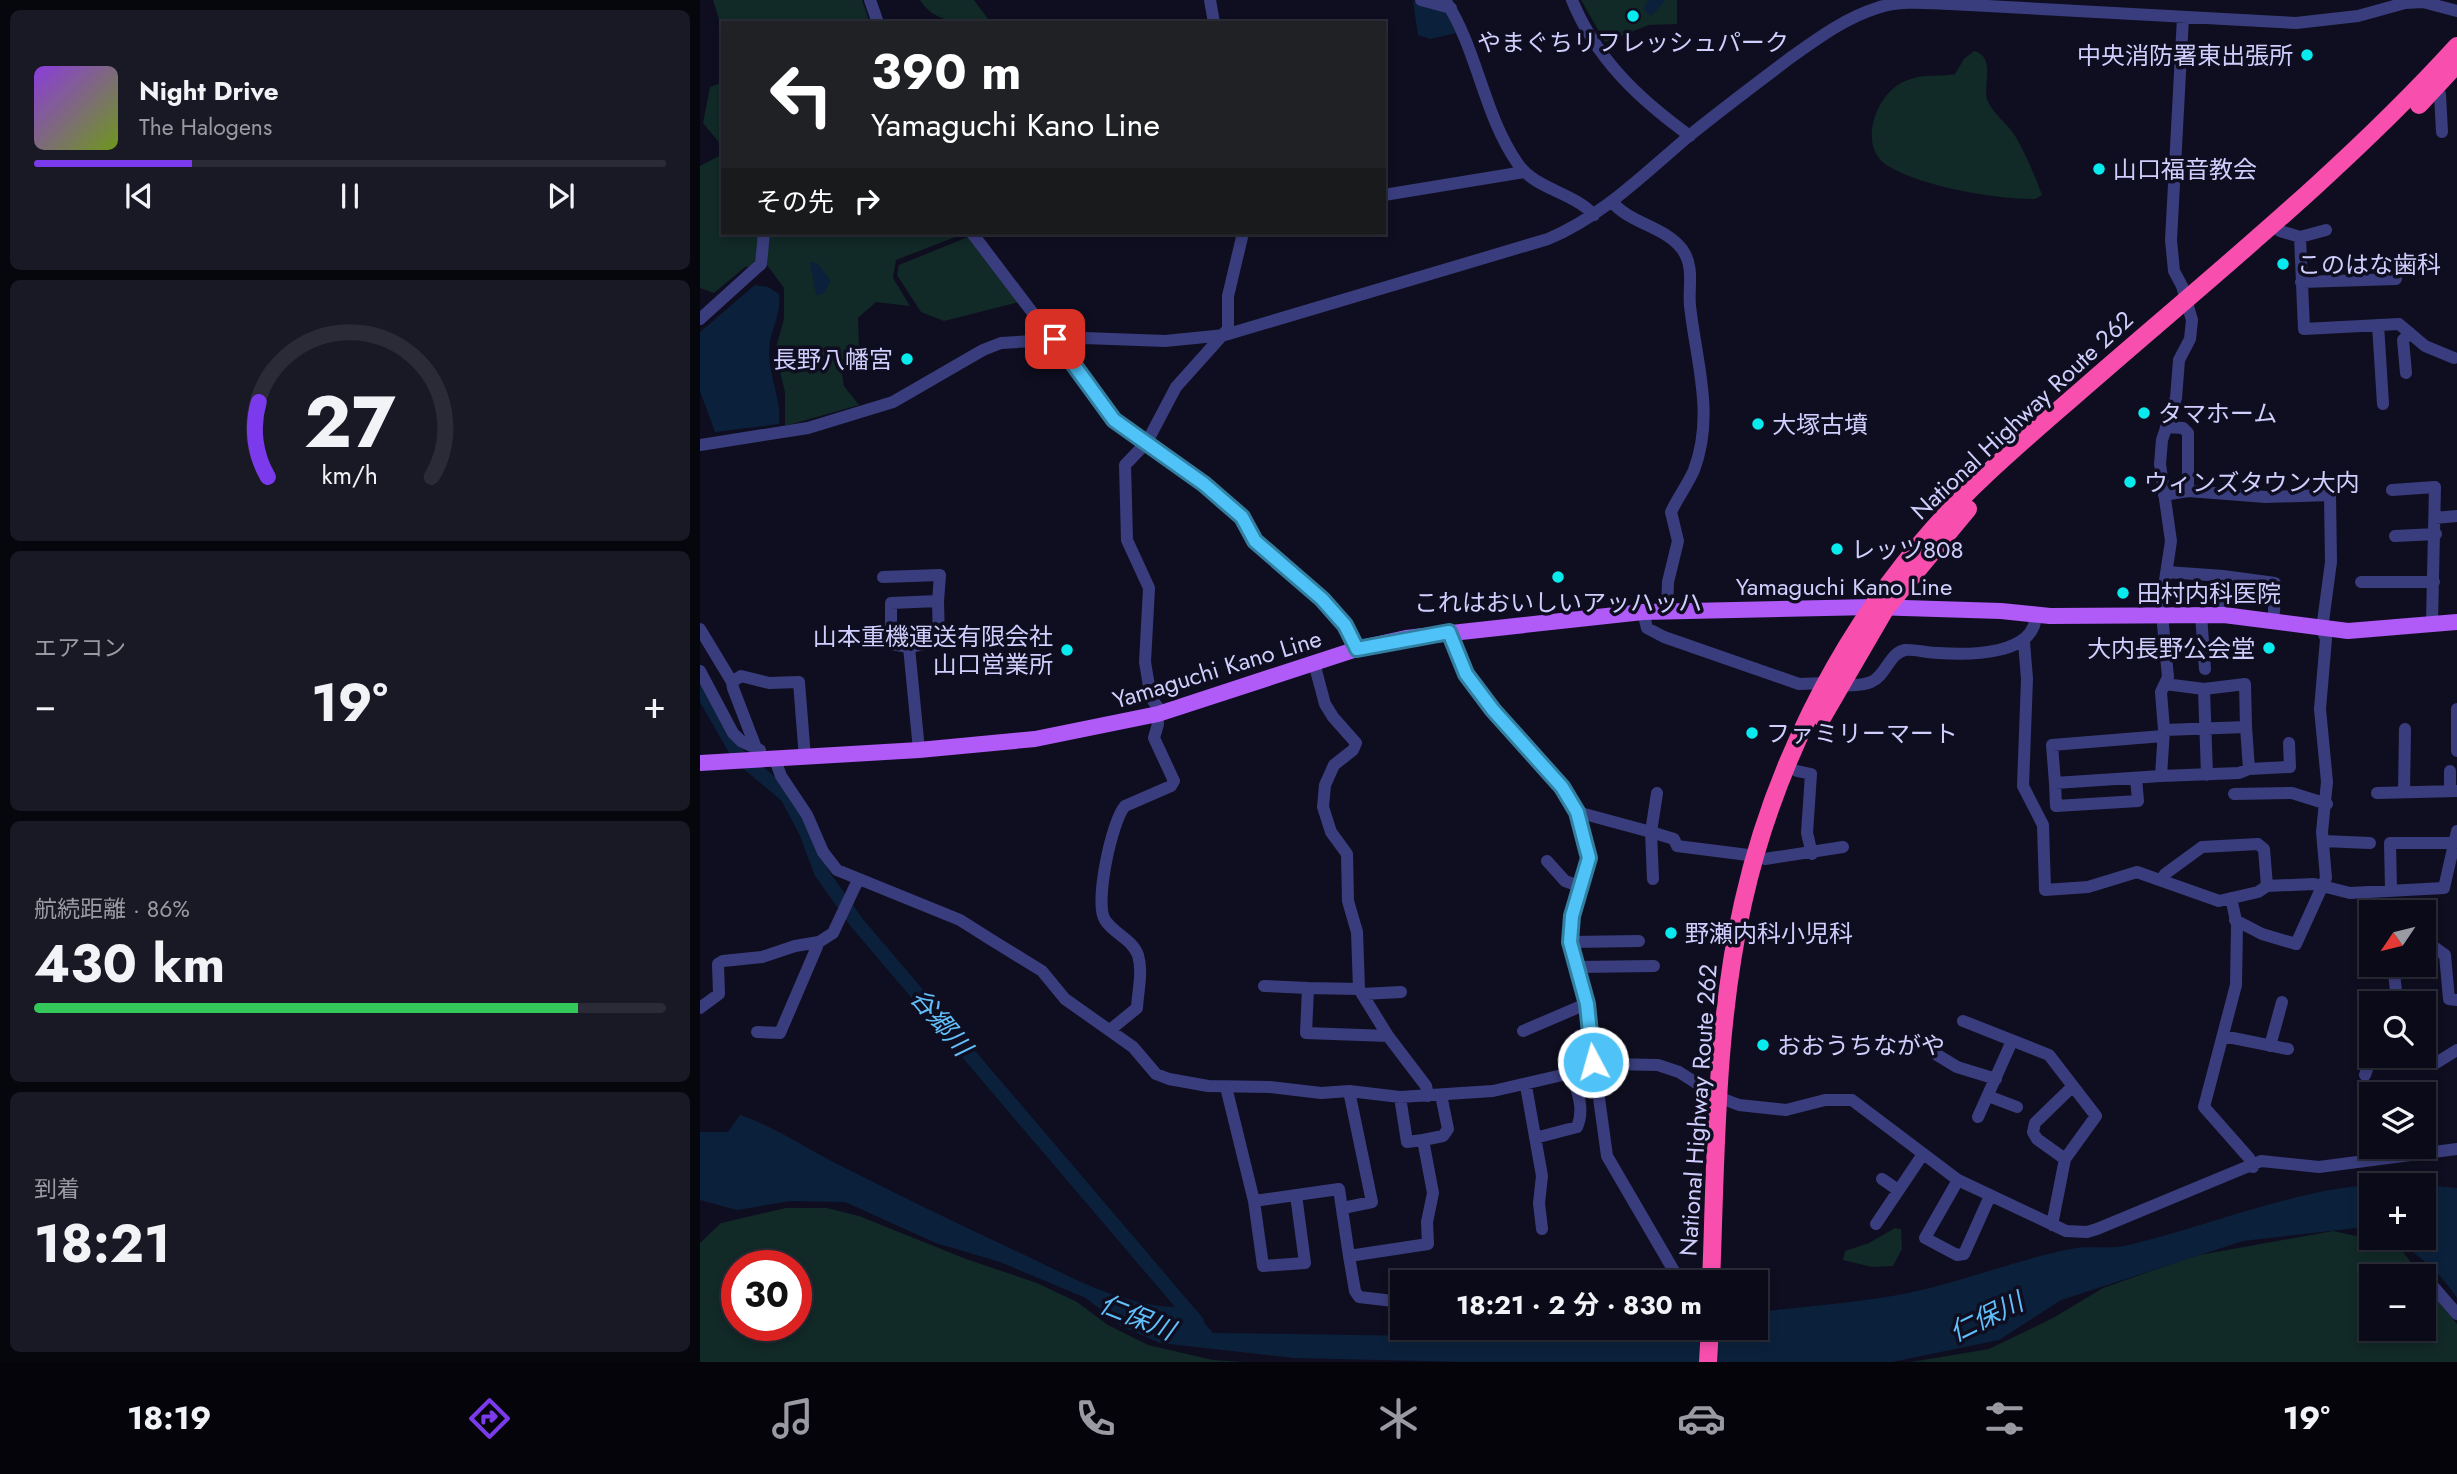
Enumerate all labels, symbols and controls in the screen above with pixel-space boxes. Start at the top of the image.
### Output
marker: やまぐちリフレッシュパーク [1625,8,1641,24]
place label: やまぐちリフレッシュパーク [1477,25,1789,60]
text: 390 m [871,37,1022,107]
place label: 中央消防署東出張所 [2077,38,2293,73]
marker: 中央消防署東出張所 [2299,47,2315,63]
icon: left [756,49,847,140]
text: Night Drive [139,72,279,110]
text: Yamaguchi Kano Line [871,102,1160,148]
text: The Halogens [139,110,272,144]
place label: 山口福音教会 [2113,152,2257,187]
marker: 山口福音教会 [2091,161,2107,177]
icon: previous [120,177,158,215]
icon: pause [331,177,369,215]
icon: next [542,177,580,215]
icon: right [848,182,886,220]
text: その先 [756,183,834,221]
place label: このはな歯科 [2297,247,2441,282]
marker: このはな歯科 [2275,256,2291,272]
street label: National Highway Route 262 [1903,302,2141,528]
pin [1025,309,1085,369]
icon: arrive [1036,320,1074,358]
place label: 長野八幡宮 [773,342,893,377]
marker: 長野八幡宮 [899,351,915,367]
text: 27 [304,369,396,474]
place label: タマホーム [2158,396,2277,431]
marker: タマホーム [2136,405,2152,421]
place label: 大塚古墳 [1772,407,1868,442]
marker: 大塚古墳 [1750,416,1766,432]
text: km/h [322,456,378,492]
place label: ウィンズタウン大内 [2144,465,2360,500]
marker: ウィンズタウン大内 [2122,474,2138,490]
place label: レッツ808 [1851,532,1964,567]
marker: レッツ808 [1829,541,1845,557]
marker: これはおいしいアッハッハ [1550,569,1566,585]
street label: Yamaguchi Kano Line [1736,569,1952,604]
place label: 田村内科医院 [2137,576,2281,611]
place label: これはおいしいアッハッハ [1414,585,1702,620]
marker: 田村内科医院 [2115,585,2131,601]
place label: 山本重機運送有限会社 山口営業所 [813,619,1053,682]
street label: Yamaguchi Kano Line [1108,621,1326,717]
text: エアコン [34,631,126,665]
place label: 大内長野公会堂 [2087,631,2255,666]
marker: 大内長野公会堂 [2261,640,2277,656]
marker: 山本重機運送有限会社 山口営業所 [1059,642,1075,658]
text: 19° [311,665,388,741]
text: − [34,677,56,732]
text: + [643,677,666,732]
place label: ファミリーマート [1766,716,1958,751]
marker: ファミリーマート [1744,725,1760,741]
text: 航続距離 · 86% [34,892,190,926]
north arrow [2359,900,2436,976]
map controls [2359,900,2436,1341]
place label: 野瀬内科小児科 [1685,916,1853,951]
marker: 野瀬内科小児科 [1663,925,1679,941]
text: 430 km [34,926,225,1002]
street label: National Highway Route 262 [1670,963,1726,1257]
water label: 谷郷川 [901,980,983,1066]
button: search [2359,991,2436,1068]
position arrow [1556,1025,1630,1099]
place label: おおうちながや [1777,1028,1945,1063]
marker: おおうちながや [1755,1037,1771,1053]
button: layers [2359,1082,2436,1159]
text: 到着 [34,1172,80,1206]
button: + [2359,1173,2436,1250]
text: 18:21 [34,1206,170,1282]
speed limit sign: 30 [721,1250,812,1341]
button: − [2359,1264,2436,1341]
water label: 仁保川 [1943,1282,2032,1351]
water label: 仁保川 [1094,1285,1183,1350]
text: 18:21 · 2 分 · 830 m [1456,1286,1702,1324]
icon: directions [465,1394,514,1443]
icon: music [768,1394,817,1443]
icon: phone [1071,1394,1120,1443]
icon: climate [1374,1394,1423,1443]
icon: car [1677,1394,1726,1443]
icon: filters [1980,1394,2029,1443]
text: 18:19 [127,1395,211,1441]
text: 19° [2283,1395,2330,1441]

